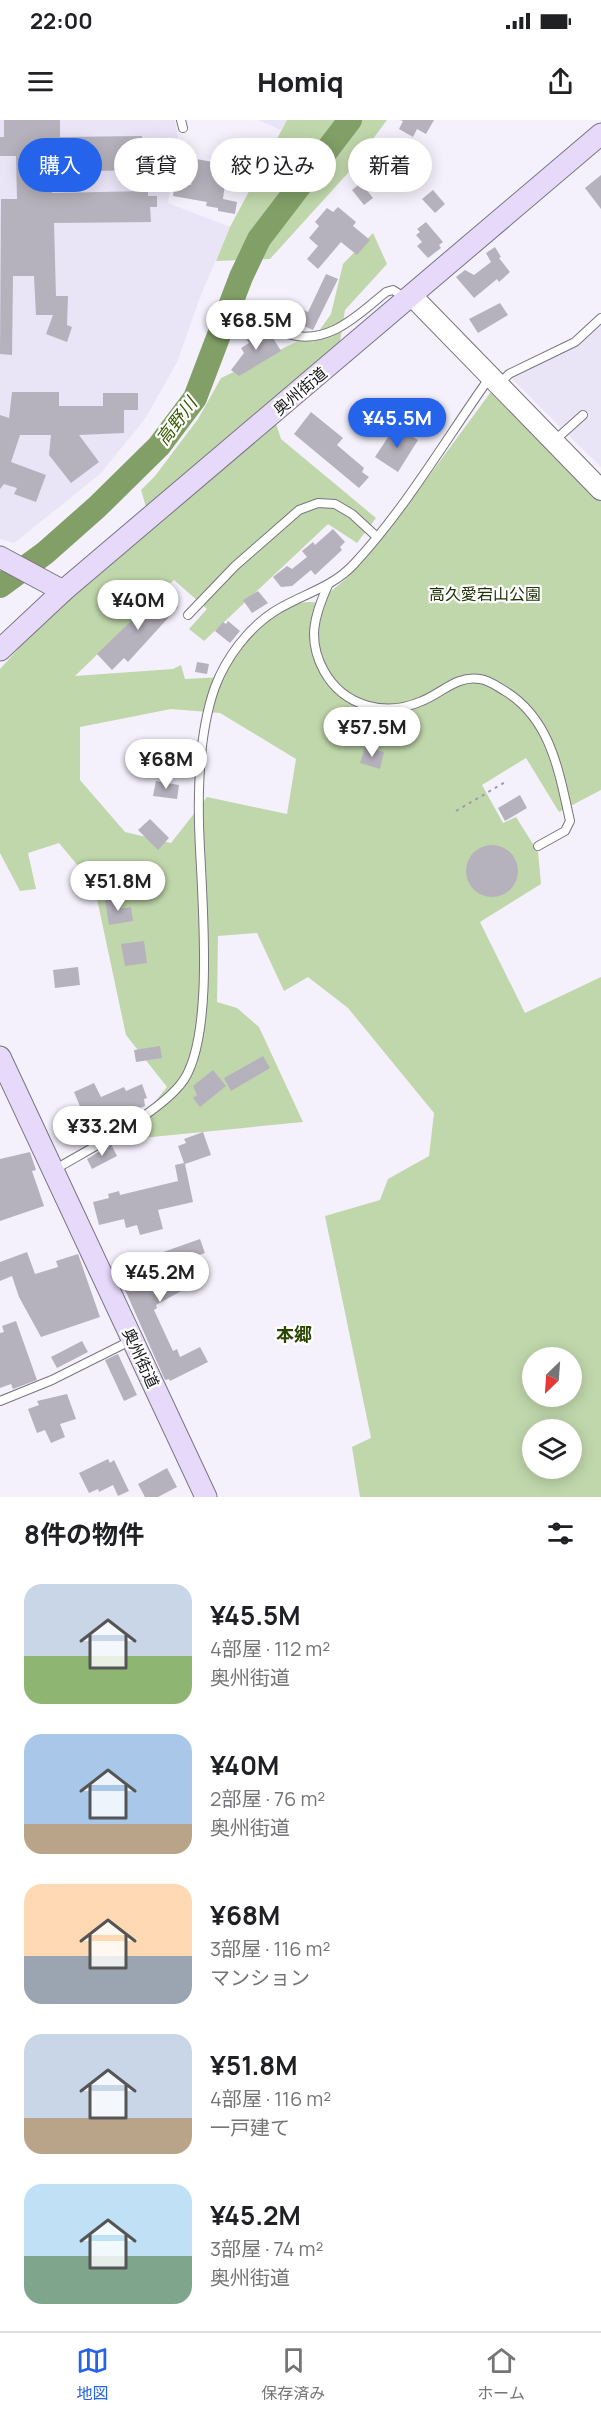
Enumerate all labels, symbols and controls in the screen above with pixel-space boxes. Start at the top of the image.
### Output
text: 22:00 [30,6,93,36]
text: Homiq [257,63,344,100]
icon: menu [24,65,57,98]
icon: share [544,65,577,98]
chip: 購入 [18,138,102,192]
chip: 賃貸 [114,138,198,192]
chip: 絞り込み [210,138,336,192]
chip: 新着 [348,138,432,192]
pin: ¥68.5M [207,300,305,351]
text: ¥68.5M [220,306,292,333]
street label: 奥州街道 [268,362,332,420]
water label: 高野川 [150,391,203,450]
pin: ¥45.5M [348,398,446,449]
text: ¥45.5M [362,404,432,431]
pin: ¥40M [102,580,174,631]
park label: 高久愛宕山公園 [429,583,541,605]
text: ¥40M [111,586,165,613]
pin: ¥57.5M [323,707,421,758]
text: ¥57.5M [337,713,407,740]
pin: ¥68M [130,739,202,790]
text: ¥68M [139,745,193,772]
pin: ¥51.8M [69,861,167,912]
text: ¥51.8M [84,867,152,894]
pin: ¥33.2M [53,1106,151,1157]
text: ¥33.2M [67,1112,137,1139]
pin: ¥45.2M [111,1252,209,1303]
text: ¥45.2M [125,1258,195,1285]
district label: 本郷 [276,1322,312,1346]
street label: 奥州街道 [118,1324,164,1392]
north arrow [522,1347,582,1407]
map controls [522,1347,582,1479]
button: layers [522,1419,582,1479]
text: 8件の物件 [24,1516,144,1552]
icon: filters [544,1517,577,1550]
text: ¥45.5M [210,1597,301,1633]
icon: home [72,1608,144,1680]
text: 4部屋 · 112 m² [210,1635,330,1662]
text: 奥州街道 [210,1664,290,1691]
text: ¥40M [210,1747,279,1783]
icon: home [72,1758,144,1830]
text: 2部屋 · 76 m² [210,1785,325,1812]
text: 奥州街道 [210,1814,290,1841]
text: ¥68M [210,1897,280,1933]
icon: home [72,1908,144,1980]
text: 3部屋 · 116 m² [210,1935,331,1962]
text: マンション [210,1964,310,1991]
text: ¥51.8M [210,2047,298,2083]
icon: home [72,2058,144,2130]
text: 4部屋 · 116 m² [210,2085,331,2112]
text: 一戸建て [210,2114,290,2141]
text: ¥45.2M [210,2197,301,2233]
icon: home [72,2208,144,2280]
text: 3部屋 · 74 m² [210,2235,324,2262]
text: 奥州街道 [210,2264,290,2291]
tab: 地図 [76,2344,109,2404]
tab: 保存済み [261,2344,325,2404]
tab: ホーム [477,2344,525,2404]

